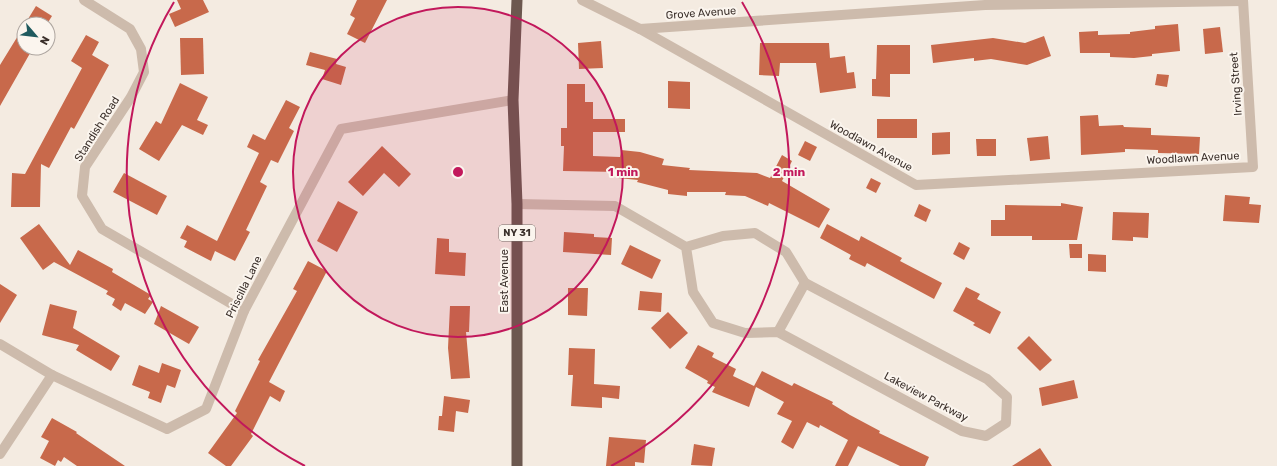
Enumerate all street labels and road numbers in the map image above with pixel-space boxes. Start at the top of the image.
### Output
street label: Grove Avenue [665,4,737,22]
street label: Irving Street [1227,51,1245,116]
street label: Standish Road [72,94,122,164]
street label: Woodlawn Avenue [827,118,915,174]
street label: Woodlawn Avenue [1146,149,1240,167]
road number: NY 31 [499,225,535,241]
street label: East Avenue [498,249,511,313]
street label: Priscilla Lane [223,254,265,320]
street label: Lakeview Parkway [882,369,970,425]

